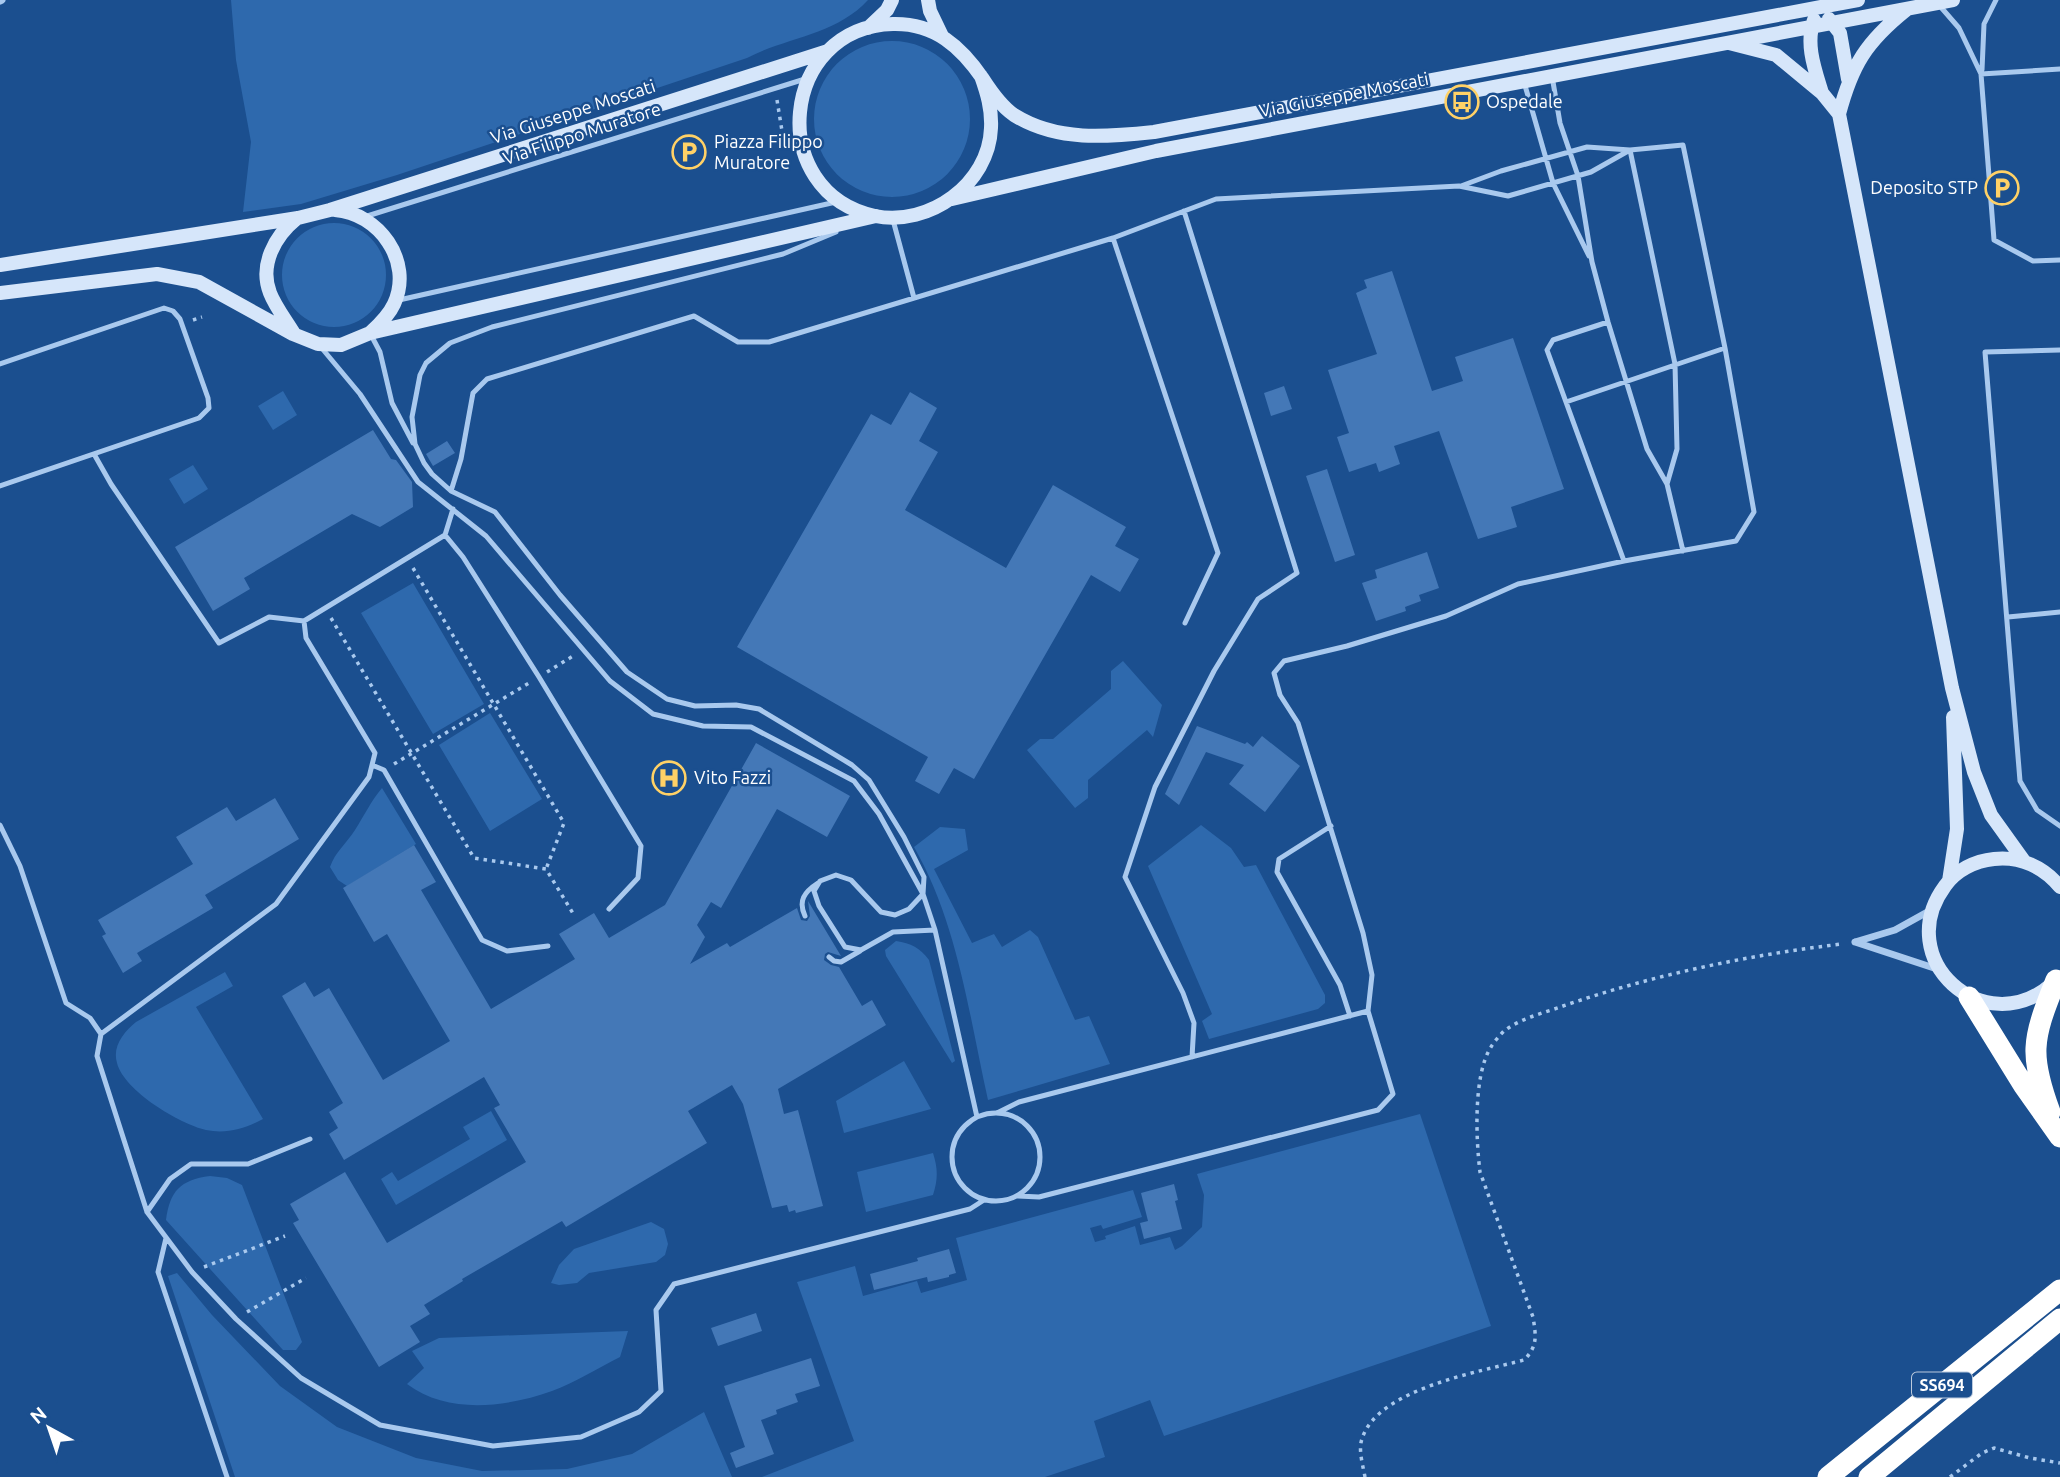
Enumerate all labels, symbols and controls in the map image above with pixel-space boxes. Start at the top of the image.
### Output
street label: Via Giuseppe Moscati [1257,68,1430,120]
street label: Via Giuseppe Moscati [488,75,658,147]
bus stop icon: Ospedale [1443,83,1481,121]
place label: Ospedale [1486,91,1563,111]
street label: Via Filippo Muratore [500,98,663,168]
place label: Piazza Filippo Muratore [714,131,823,172]
parking icon: Piazza Filippo Muratore [670,133,708,171]
parking icon: Deposito STP [1983,169,2021,207]
place label: Deposito STP [1870,177,1978,197]
hospital icon: Vito Fazzi [650,759,688,797]
place label: Vito Fazzi [694,767,771,787]
road number: SS694 [1912,1372,1972,1398]
north arrow [14,1393,84,1463]
text: N [26,1402,51,1428]

